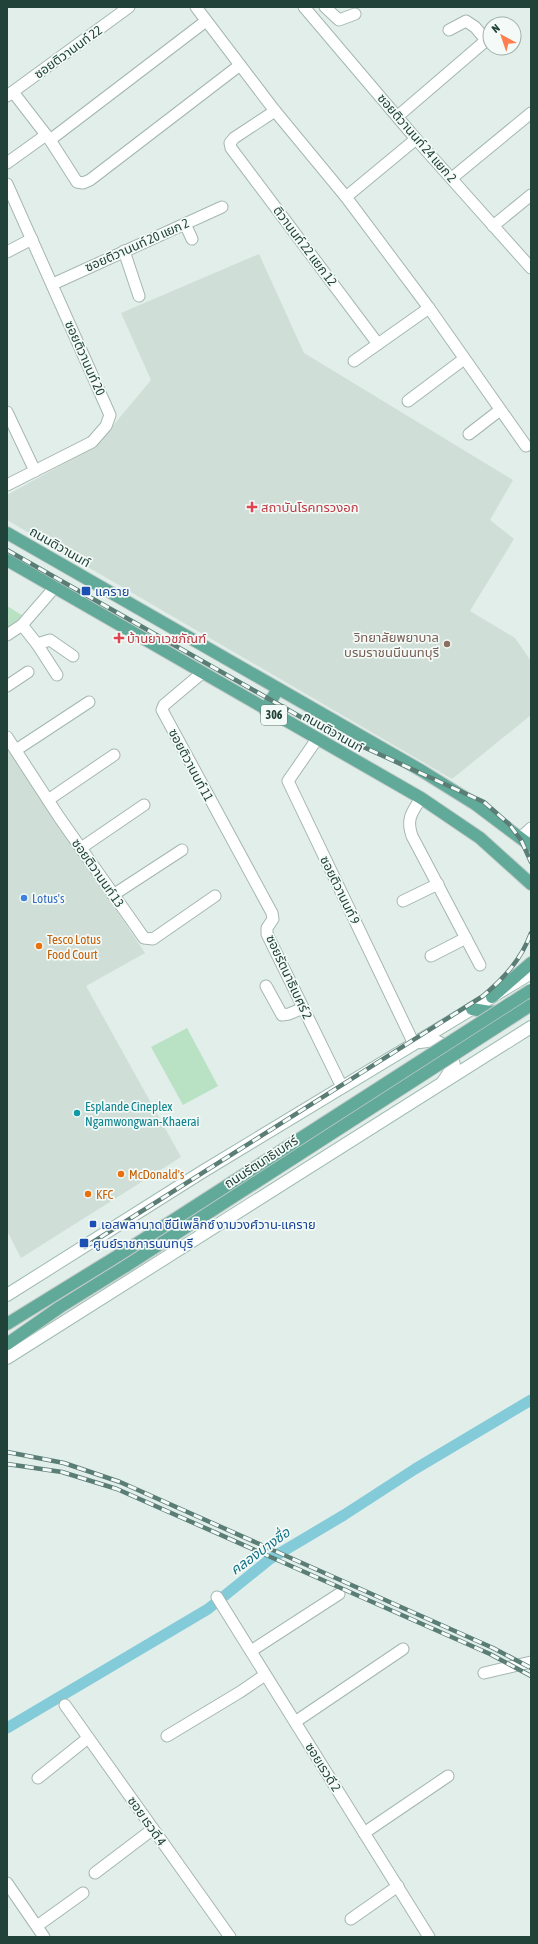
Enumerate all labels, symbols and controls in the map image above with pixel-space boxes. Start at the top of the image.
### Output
north arrow [482,16,522,56]
street label: ซอยติวานนท์ 22 [31,22,105,82]
text: N [489,22,502,35]
street label: ซอยติวานนท์ 24 แยก 2 [374,91,460,185]
street label: ติวานนท์ 22 แยก 12 [270,203,340,289]
street label: ซอยติวานนท์ 20 แยก 2 [83,215,191,275]
street label: ซอยติวานนท์ 20 [62,318,108,398]
place label: สถาบันโรคทรวงอก [261,500,358,515]
marker: สถาบันโรคทรวงอก [246,501,258,513]
street label: ถนนติวานนท์ [27,524,93,570]
place label: แคราย [95,584,130,599]
marker: แคราย [80,585,92,597]
place label: วิทยาลัยพยาบาล บรมราชนนีนนทบุรี [344,630,439,660]
place label: บ้านยาเวชภัณฑ์ [127,631,206,646]
marker: บ้านยาเวชภัณฑ์ [114,633,124,643]
marker: วิทยาลัยพยาบาล บรมราชนนีนนทบุรี [442,639,452,649]
road number: 306 [261,705,287,725]
street label: ถนนติวานนท์ [300,709,366,755]
street label: ซอยติวานนท์ 11 [166,726,216,804]
street label: ซอยติวานนท์ 13 [69,836,127,910]
street label: ซอยติวานนท์ 9 [317,853,363,927]
place label: Lotus's [32,891,65,906]
marker: Lotus's [19,893,29,903]
place label: Tesco Lotus Food Court [47,932,101,962]
street label: ซอยรัตนาธิเบศร์ 2 [263,932,315,1022]
marker: Tesco Lotus Food Court [34,941,44,951]
place label: Esplande Cineplex Ngamwongwan-Khaerai [85,1099,200,1129]
marker: Esplande Cineplex Ngamwongwan-Khaerai [72,1108,82,1118]
street label: ถนนรัตนาธิเบศร์ [221,1132,301,1191]
place label: McDonald's [129,1167,185,1182]
marker: McDonald's [116,1169,126,1179]
place label: KFC [96,1187,114,1202]
marker: KFC [83,1189,93,1199]
place label: เอสพลานาด ซีนีเพล็กซ์ งามวงศ์วาน-แคราย [101,1217,316,1232]
marker: เอสพลานาด ซีนีเพล็กซ์ งามวงศ์วาน-แคราย [88,1219,98,1229]
place label: ศูนย์ราชการนนทบุรี [93,1236,193,1251]
marker: ศูนย์ราชการนนทบุรี [78,1237,90,1249]
water label: คลองบางซื่อ [226,1522,294,1578]
street label: ซอยเรวดี 2 [302,1740,344,1794]
street label: ซอย เรวดี 4 [125,1794,169,1848]

